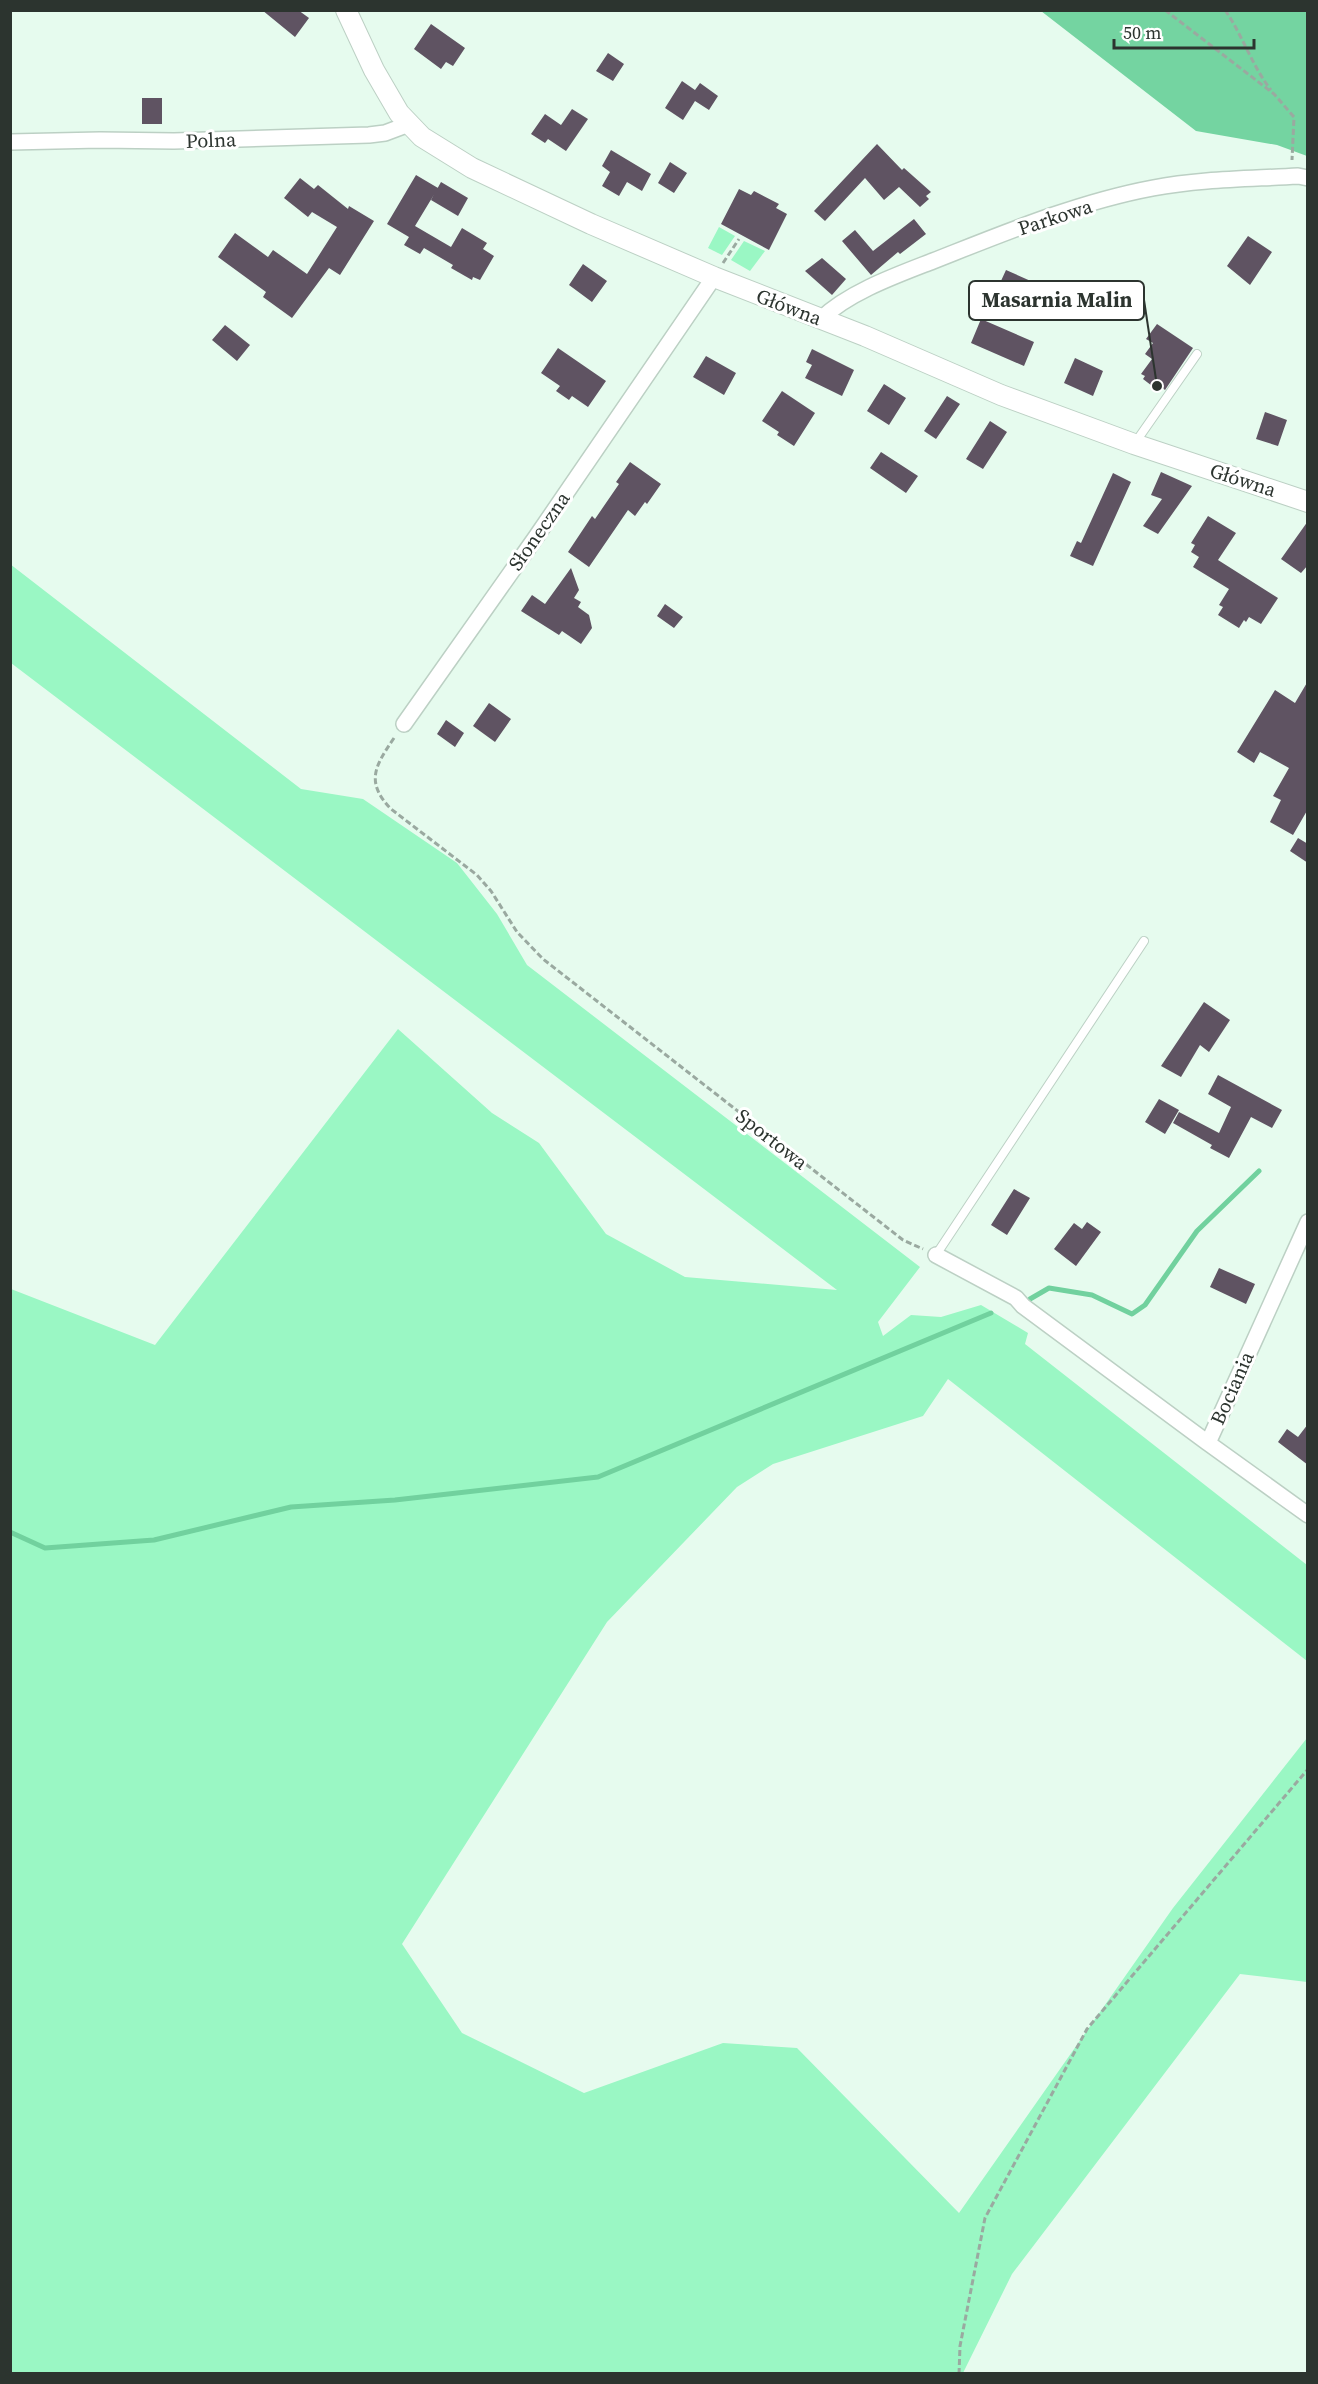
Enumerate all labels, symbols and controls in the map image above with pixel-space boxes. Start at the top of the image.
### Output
scale bar [1114,12,1254,50]
text: 50 m [1123,20,1161,45]
street label: Polna [185,125,238,155]
street label: Parkowa [1014,192,1097,242]
callout: Masarnia Malin [969,281,1144,320]
street label: Główna [752,282,827,333]
text: Masarnia Malin [982,285,1133,314]
street label: Główna [1206,456,1281,504]
street label: Słoneczna [502,485,577,576]
street label: Sportowa [730,1102,814,1176]
street label: Bociania [1203,1346,1261,1429]

